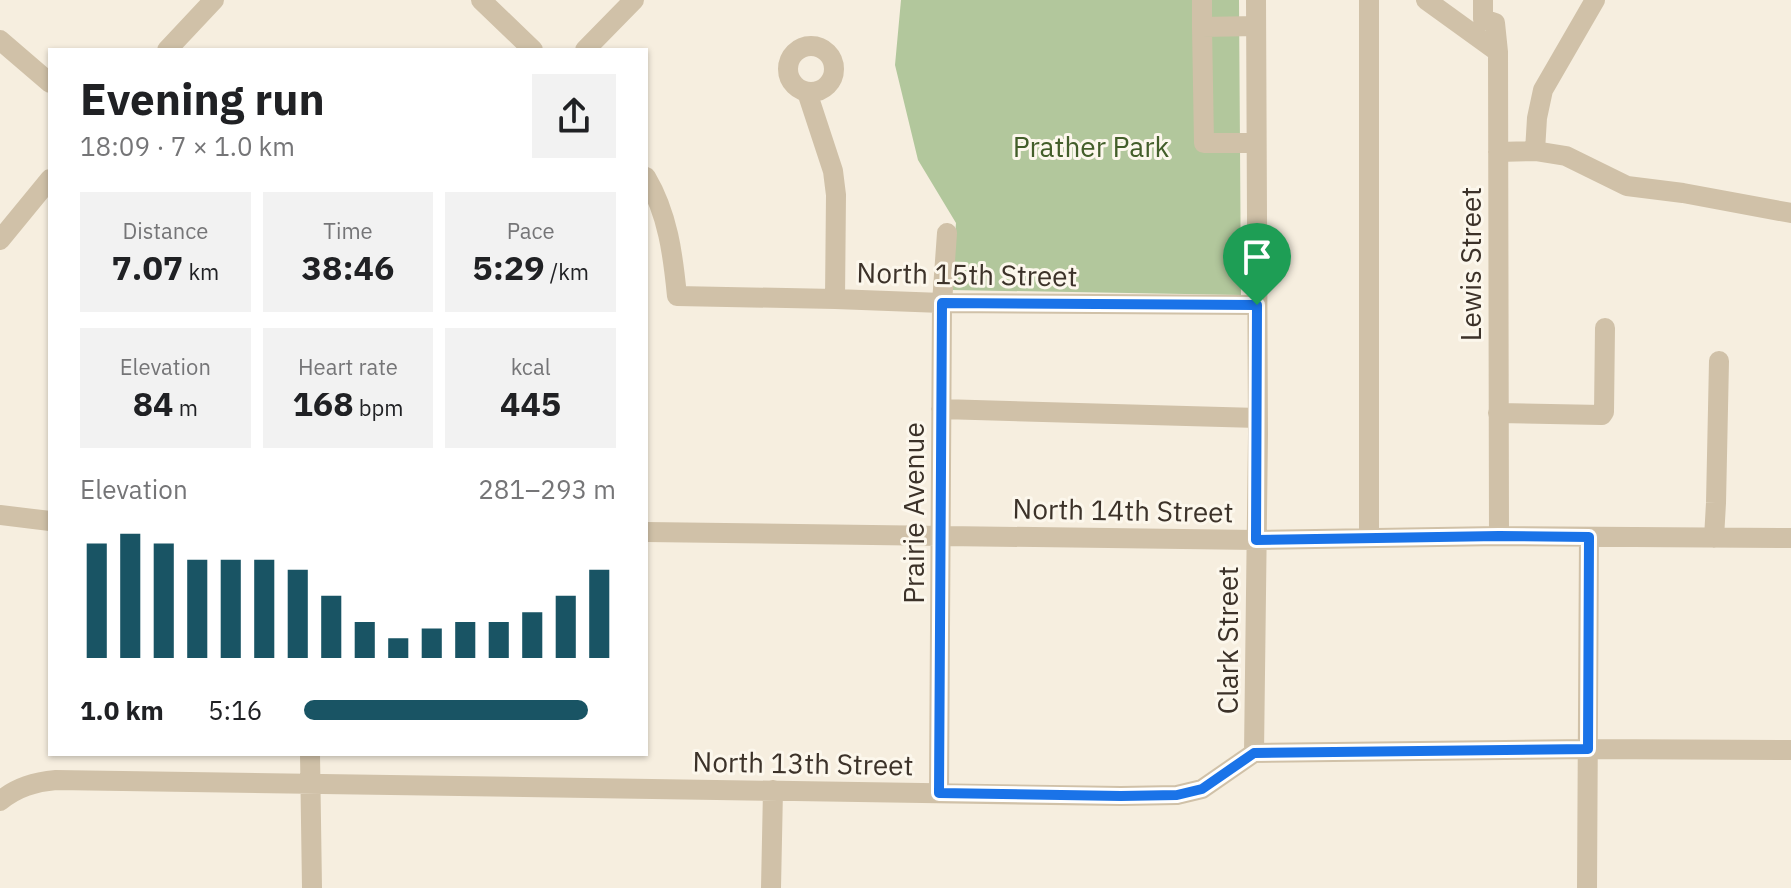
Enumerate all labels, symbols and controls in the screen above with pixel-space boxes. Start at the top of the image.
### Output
text: Evening run [80,70,325,127]
button: share [532,74,616,158]
park label: Prather Park [1013,128,1169,165]
text: 18:09 · 7 × 1.0 km [80,129,295,163]
street label: Lewis Street [1452,187,1489,341]
text: Distance [122,216,208,245]
text: Time [323,216,373,245]
text: Pace [507,216,555,245]
pin [1223,223,1291,305]
icon: arrive [1235,235,1279,279]
text: 7.07 [111,245,183,289]
text: 38:46 [302,245,394,289]
text: 5:29 [472,245,545,289]
street label: North 15th Street [856,254,1078,294]
text: km [183,257,219,286]
text: /km [545,257,589,286]
text: Elevation [120,352,211,381]
text: Heart rate [298,352,398,381]
text: kcal [511,352,551,381]
text: 84 [133,381,174,425]
text: 168 [292,381,354,425]
text: 445 [500,381,561,425]
text: m [174,393,198,422]
text: bpm [354,393,404,422]
street label: Prairie Avenue [895,422,932,604]
text: Elevation [80,472,188,506]
text: 281–293 m [478,472,616,506]
street label: North 14th Street [1012,490,1234,530]
street label: Clark Street [1209,566,1246,714]
text: 1.0 km [80,693,164,727]
text: 5:16 [208,693,262,727]
street label: North 13th Street [692,743,914,783]

